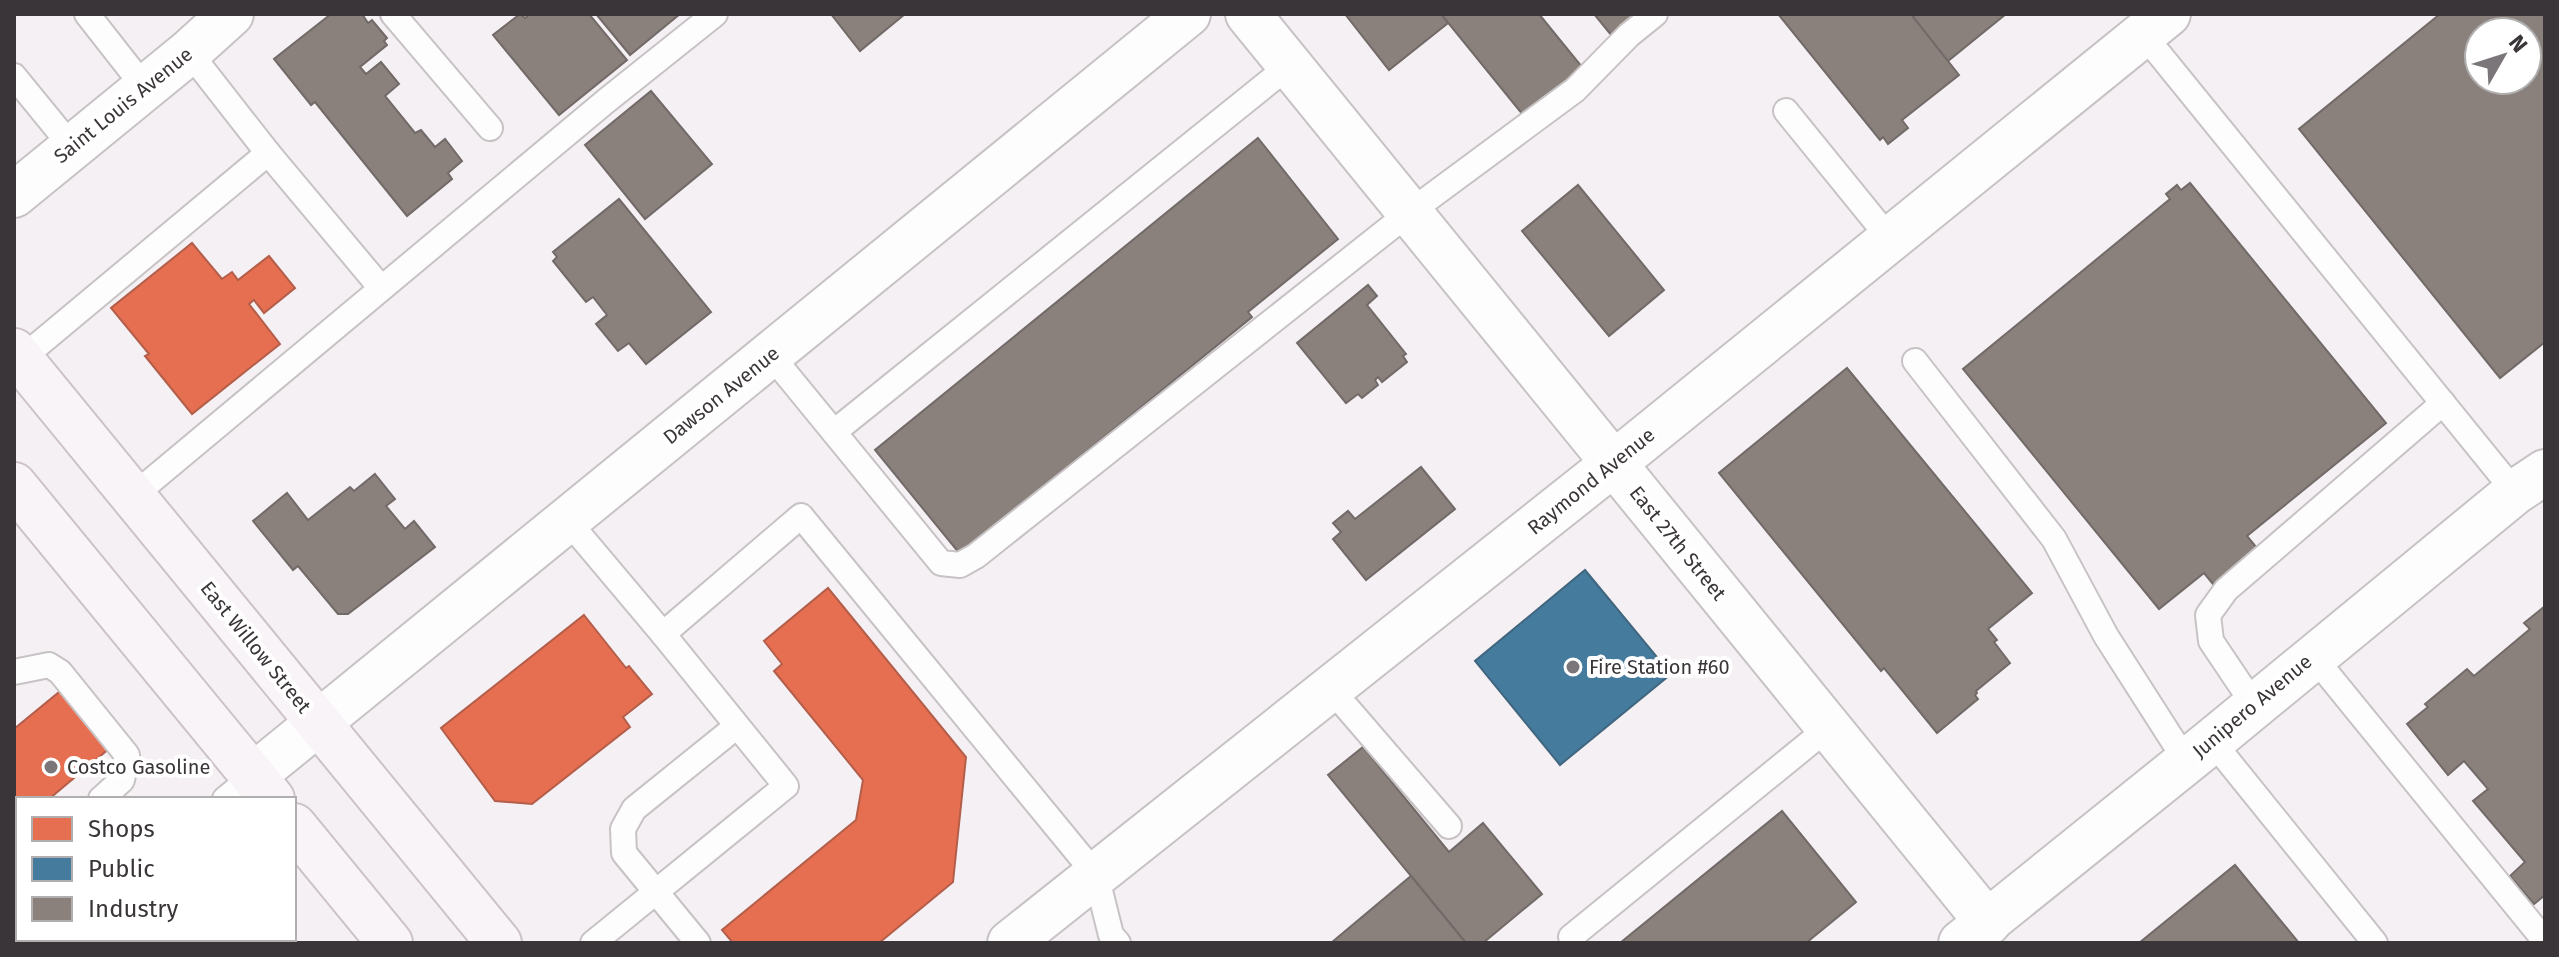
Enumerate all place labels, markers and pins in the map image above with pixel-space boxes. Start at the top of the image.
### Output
place label: Fire Station #60 [1589,655,1730,679]
marker: Fire Station #60 [1564,658,1582,676]
place label: Costco Gasoline [67,755,210,779]
marker: Costco Gasoline [42,758,60,776]

